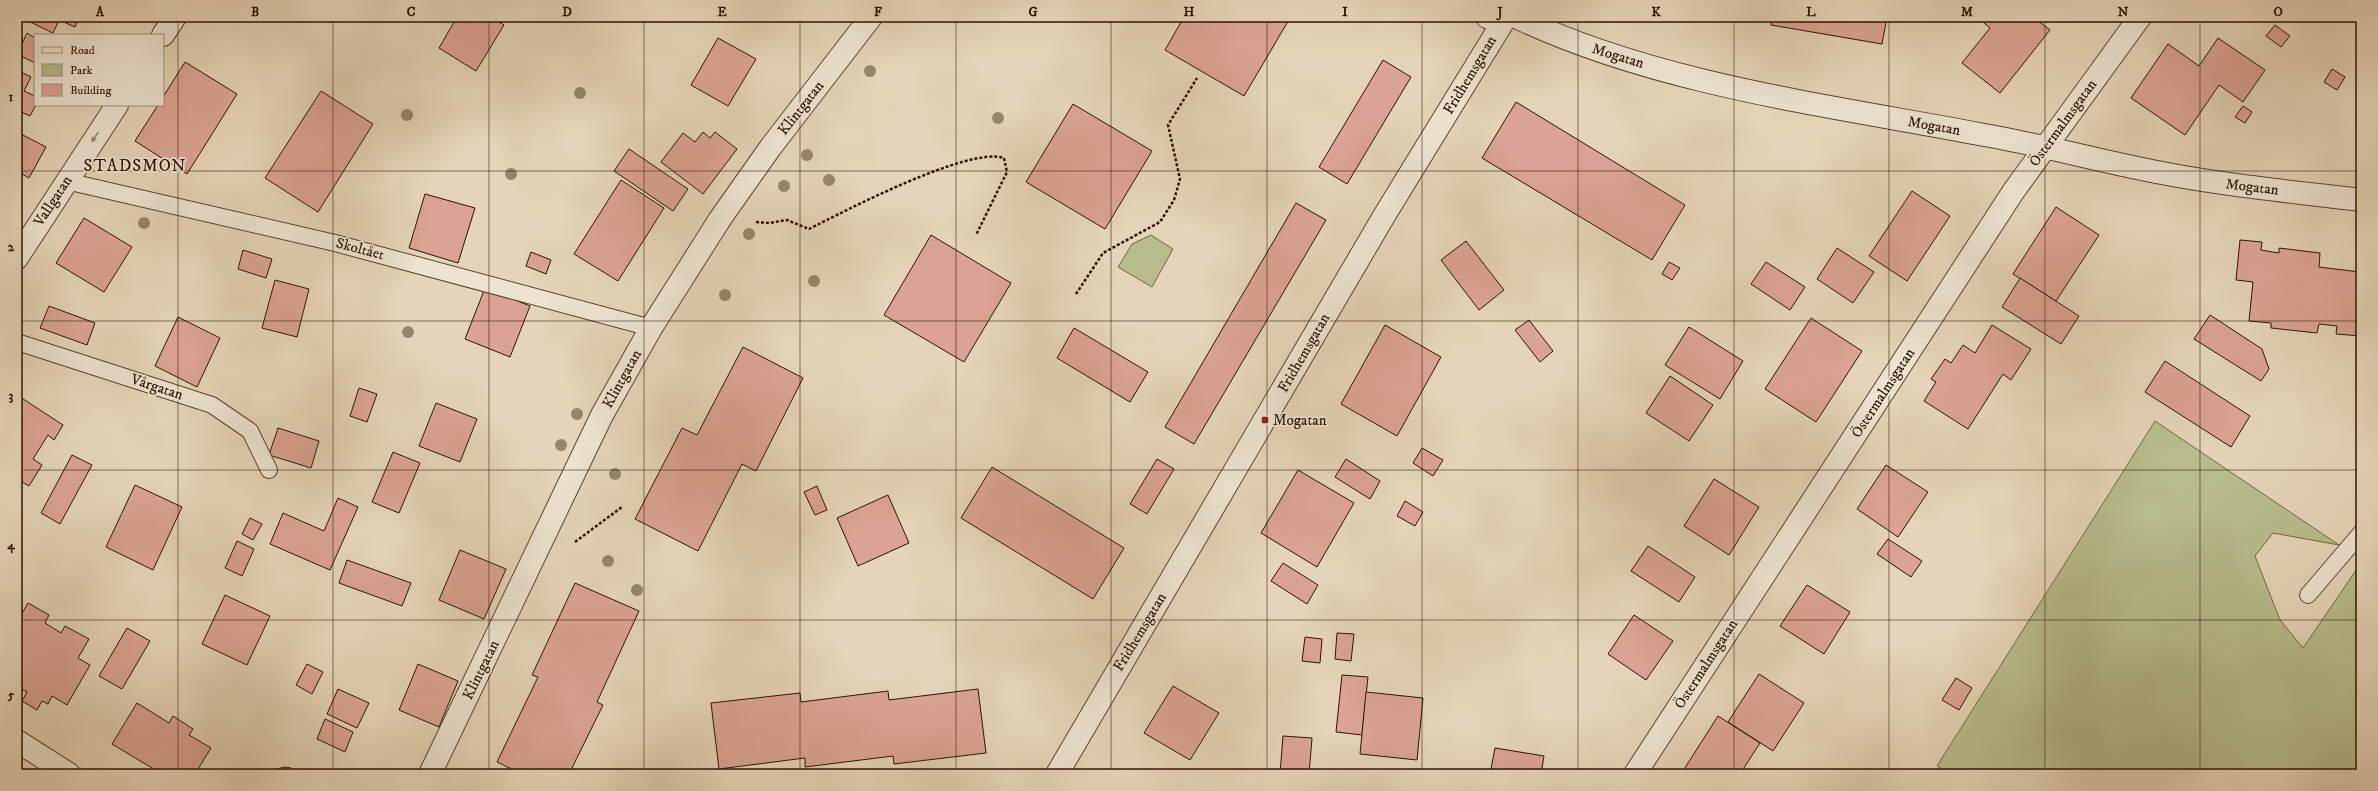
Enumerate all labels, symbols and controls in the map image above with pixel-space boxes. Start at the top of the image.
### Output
text: A [95,4,105,20]
text: B [251,4,259,20]
text: C [407,4,416,20]
text: D [562,4,572,20]
text: E [717,4,727,20]
text: F [874,4,883,20]
text: G [1028,4,1038,20]
text: H [1184,4,1195,20]
text: I [1342,4,1348,20]
text: J [1495,4,1503,21]
text: K [1651,4,1661,20]
text: L [1806,4,1816,20]
text: M [1961,4,1973,20]
text: N [2118,4,2129,20]
text: O [2273,4,2283,20]
street label: Fridhemsgatan [1439,32,1501,118]
legend [34,34,164,106]
street label: Mogatan [1590,39,1646,73]
text: Road [70,43,95,58]
text: Park [70,63,92,78]
street label: Östermalmsgatan [2025,75,2101,170]
street label: Klintgatan [774,77,828,139]
text: Building [70,83,111,98]
text: 1 [9,89,14,105]
street label: Mogatan [1906,112,1962,140]
one-way arrow [91,132,99,143]
district label: STADSMON [84,155,186,177]
street label: Vallgatan [29,172,76,231]
street label: Mogatan [2224,174,2280,200]
street label: Skoltået [334,233,386,265]
text: 2 [8,239,15,255]
street label: Fridhemsgatan [1274,310,1334,396]
street label: Östermalmsgatan [1847,344,1919,442]
street label: Klintgatan [598,346,646,412]
street label: Vårgatan [128,369,186,404]
text: 3 [9,388,14,404]
place label: Mogatan [1273,411,1327,430]
marker: Mogatan [1260,415,1270,425]
text: 4 [6,537,15,554]
street label: Fridhemsgatan [1109,589,1171,675]
street label: Östermalmsgatan [1670,615,1742,713]
street label: Klintgatan [458,637,504,703]
text: 5 [7,687,15,703]

